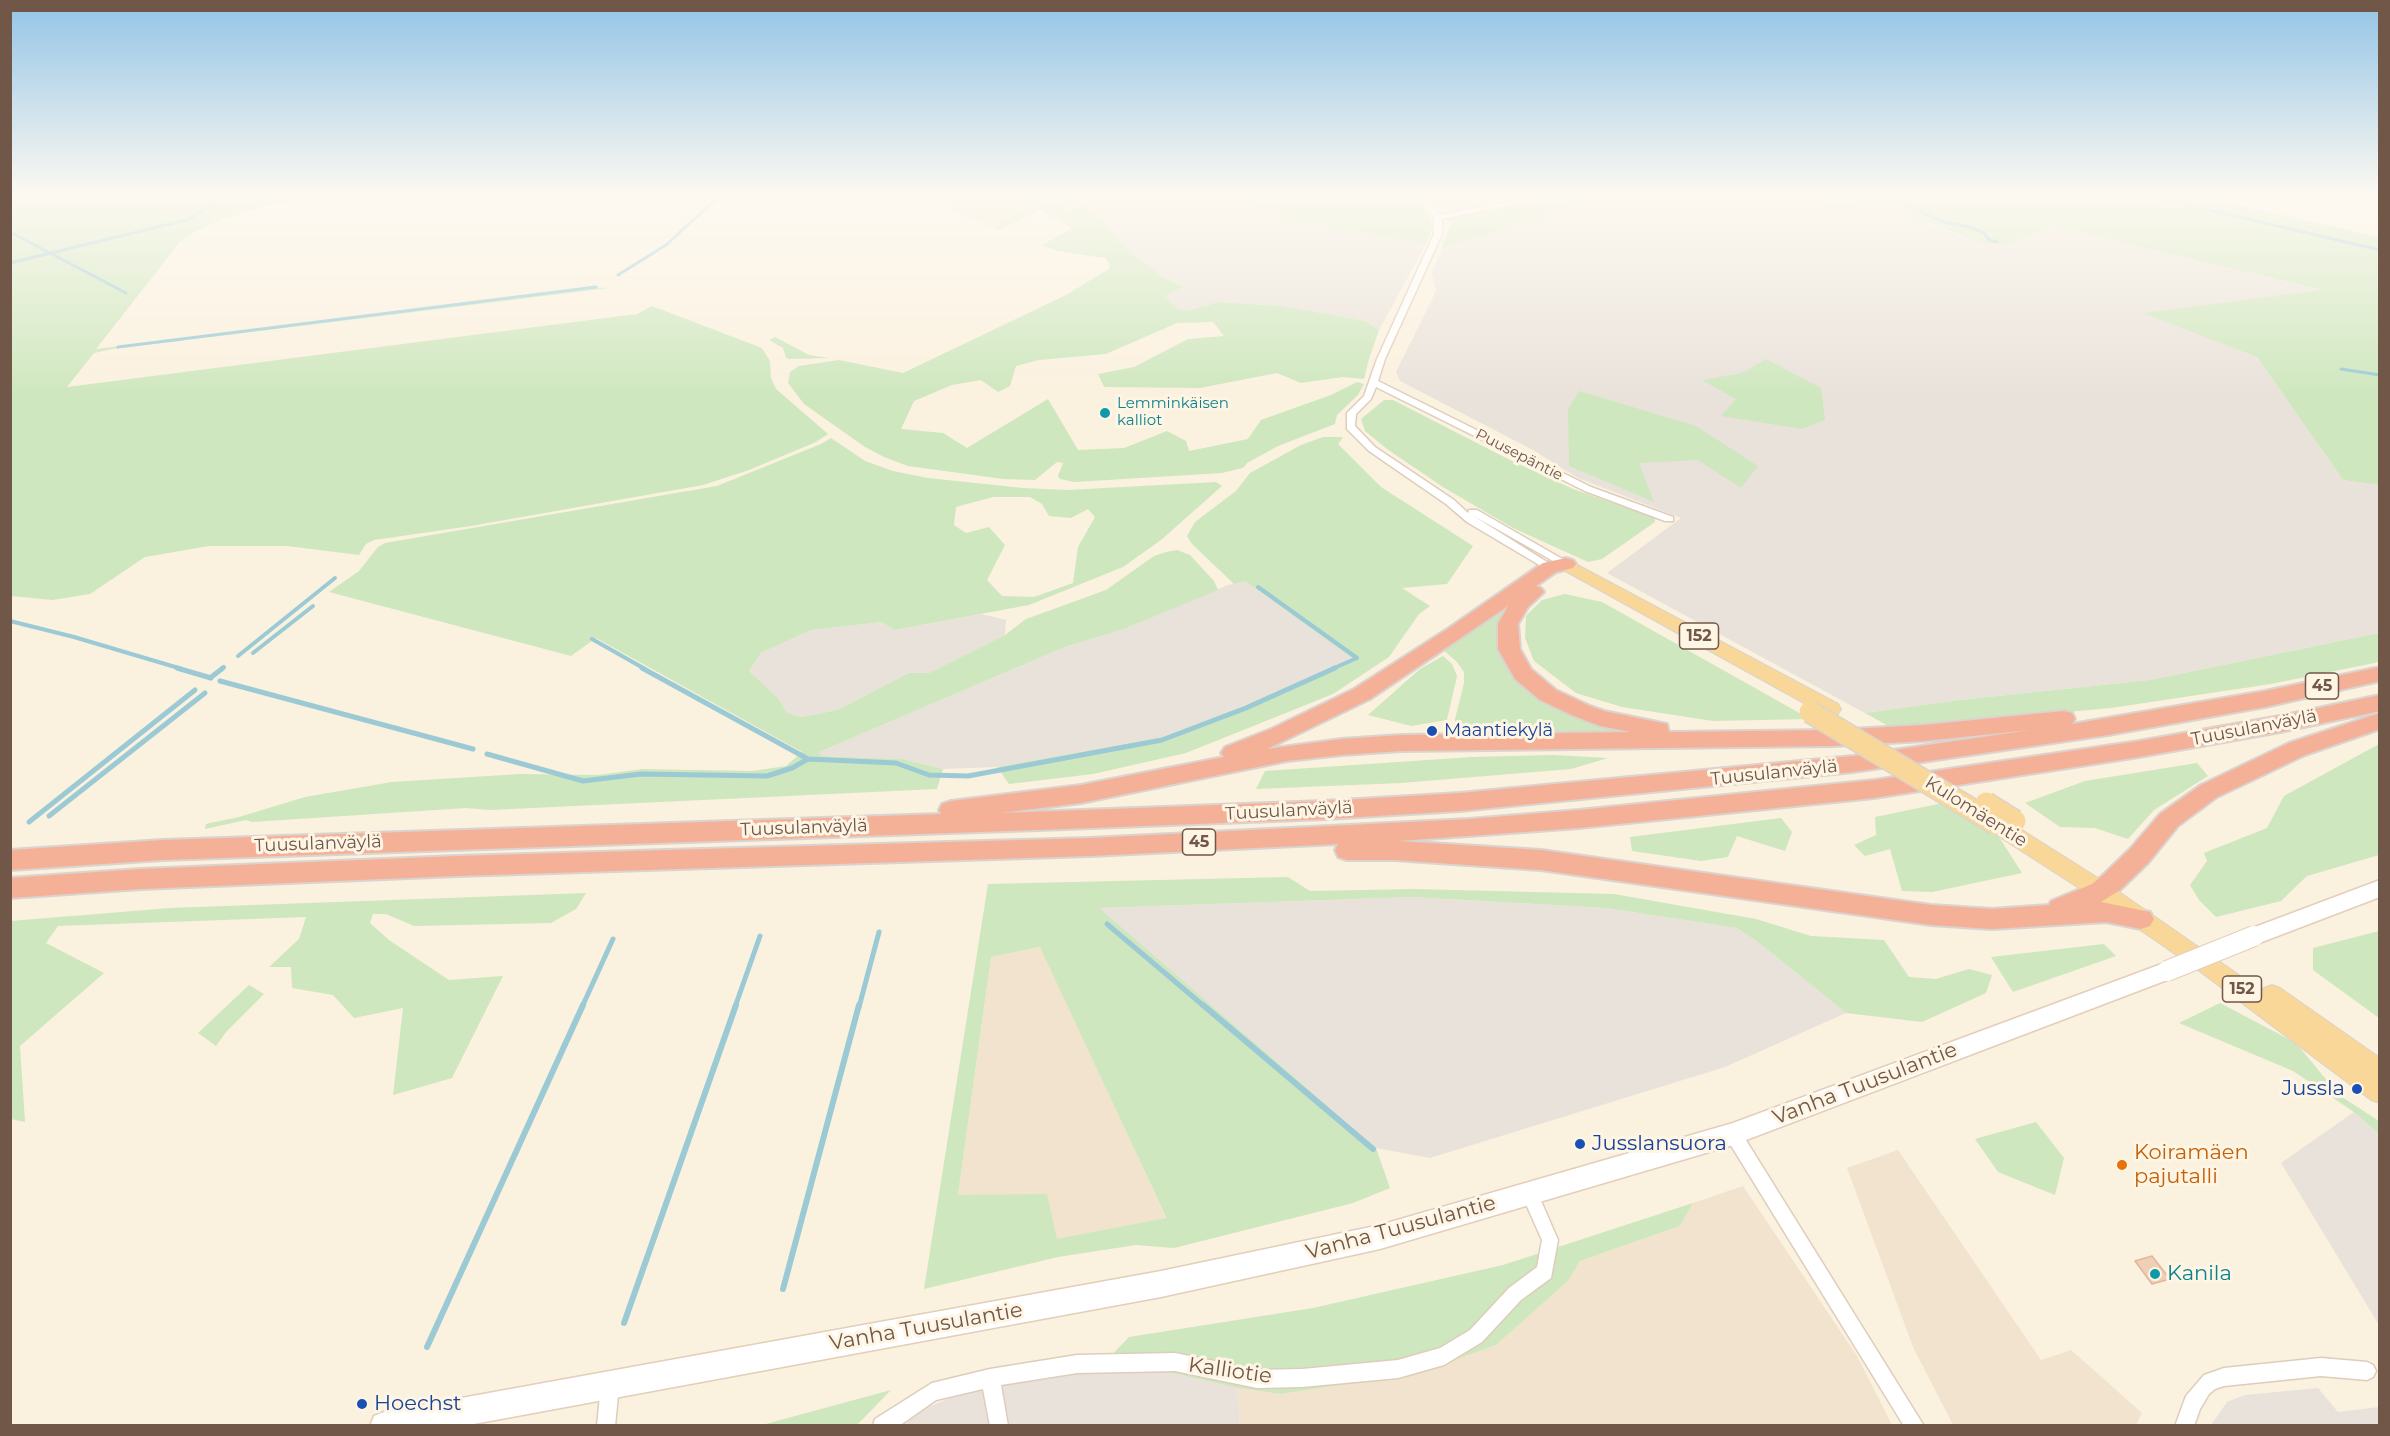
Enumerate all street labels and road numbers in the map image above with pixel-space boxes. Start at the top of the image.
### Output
street label: Puusepäntie [1472,425,1566,485]
road number: 152 [1680,623,1718,649]
road number: 45 [2306,673,2338,699]
street label: Tuusulanväylä [2189,705,2319,751]
street label: Tuusulanväylä [1709,756,1839,790]
street label: Kulomäentie [1921,772,2031,852]
street label: Tuusulanväylä [1225,797,1353,825]
street label: Tuusulanväylä [740,815,868,841]
road number: 45 [1182,829,1216,855]
street label: Tuusulanväylä [254,831,382,857]
road number: 152 [2222,976,2262,1002]
street label: Vanha Tuusulantie [1769,1037,1961,1131]
street label: Vanha Tuusulantie [1303,1191,1499,1265]
street label: Vanha Tuusulantie [827,1298,1025,1356]
street label: Kalliotie [1187,1353,1273,1389]

